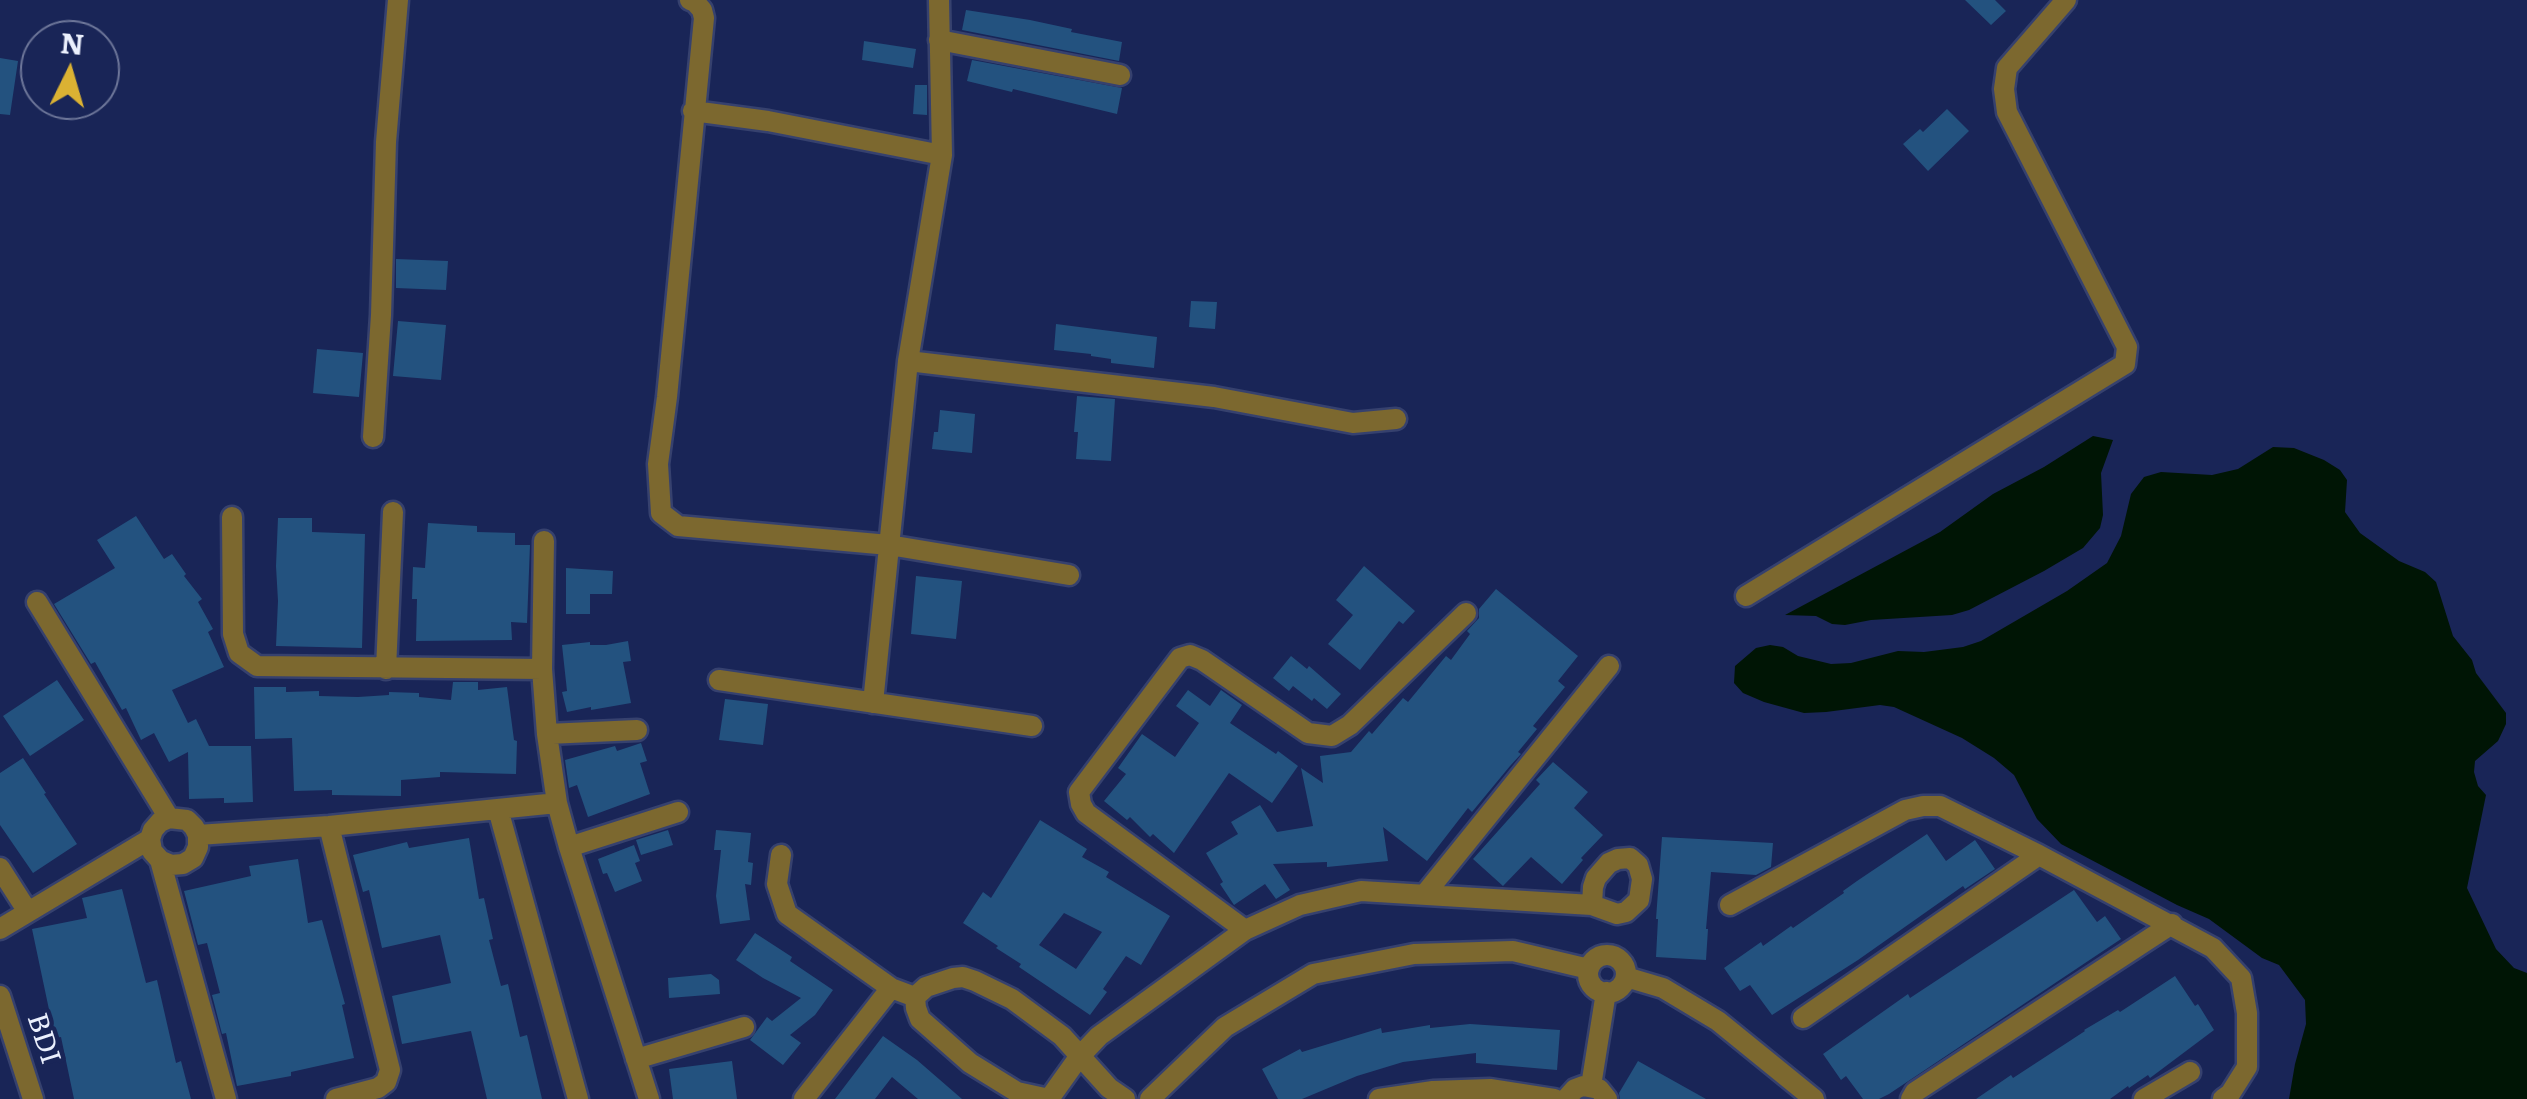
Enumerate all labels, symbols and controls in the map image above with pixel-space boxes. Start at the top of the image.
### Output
north arrow [20,20,120,120]
text: N [59,20,86,64]
street label: BDI [19,1009,67,1069]

